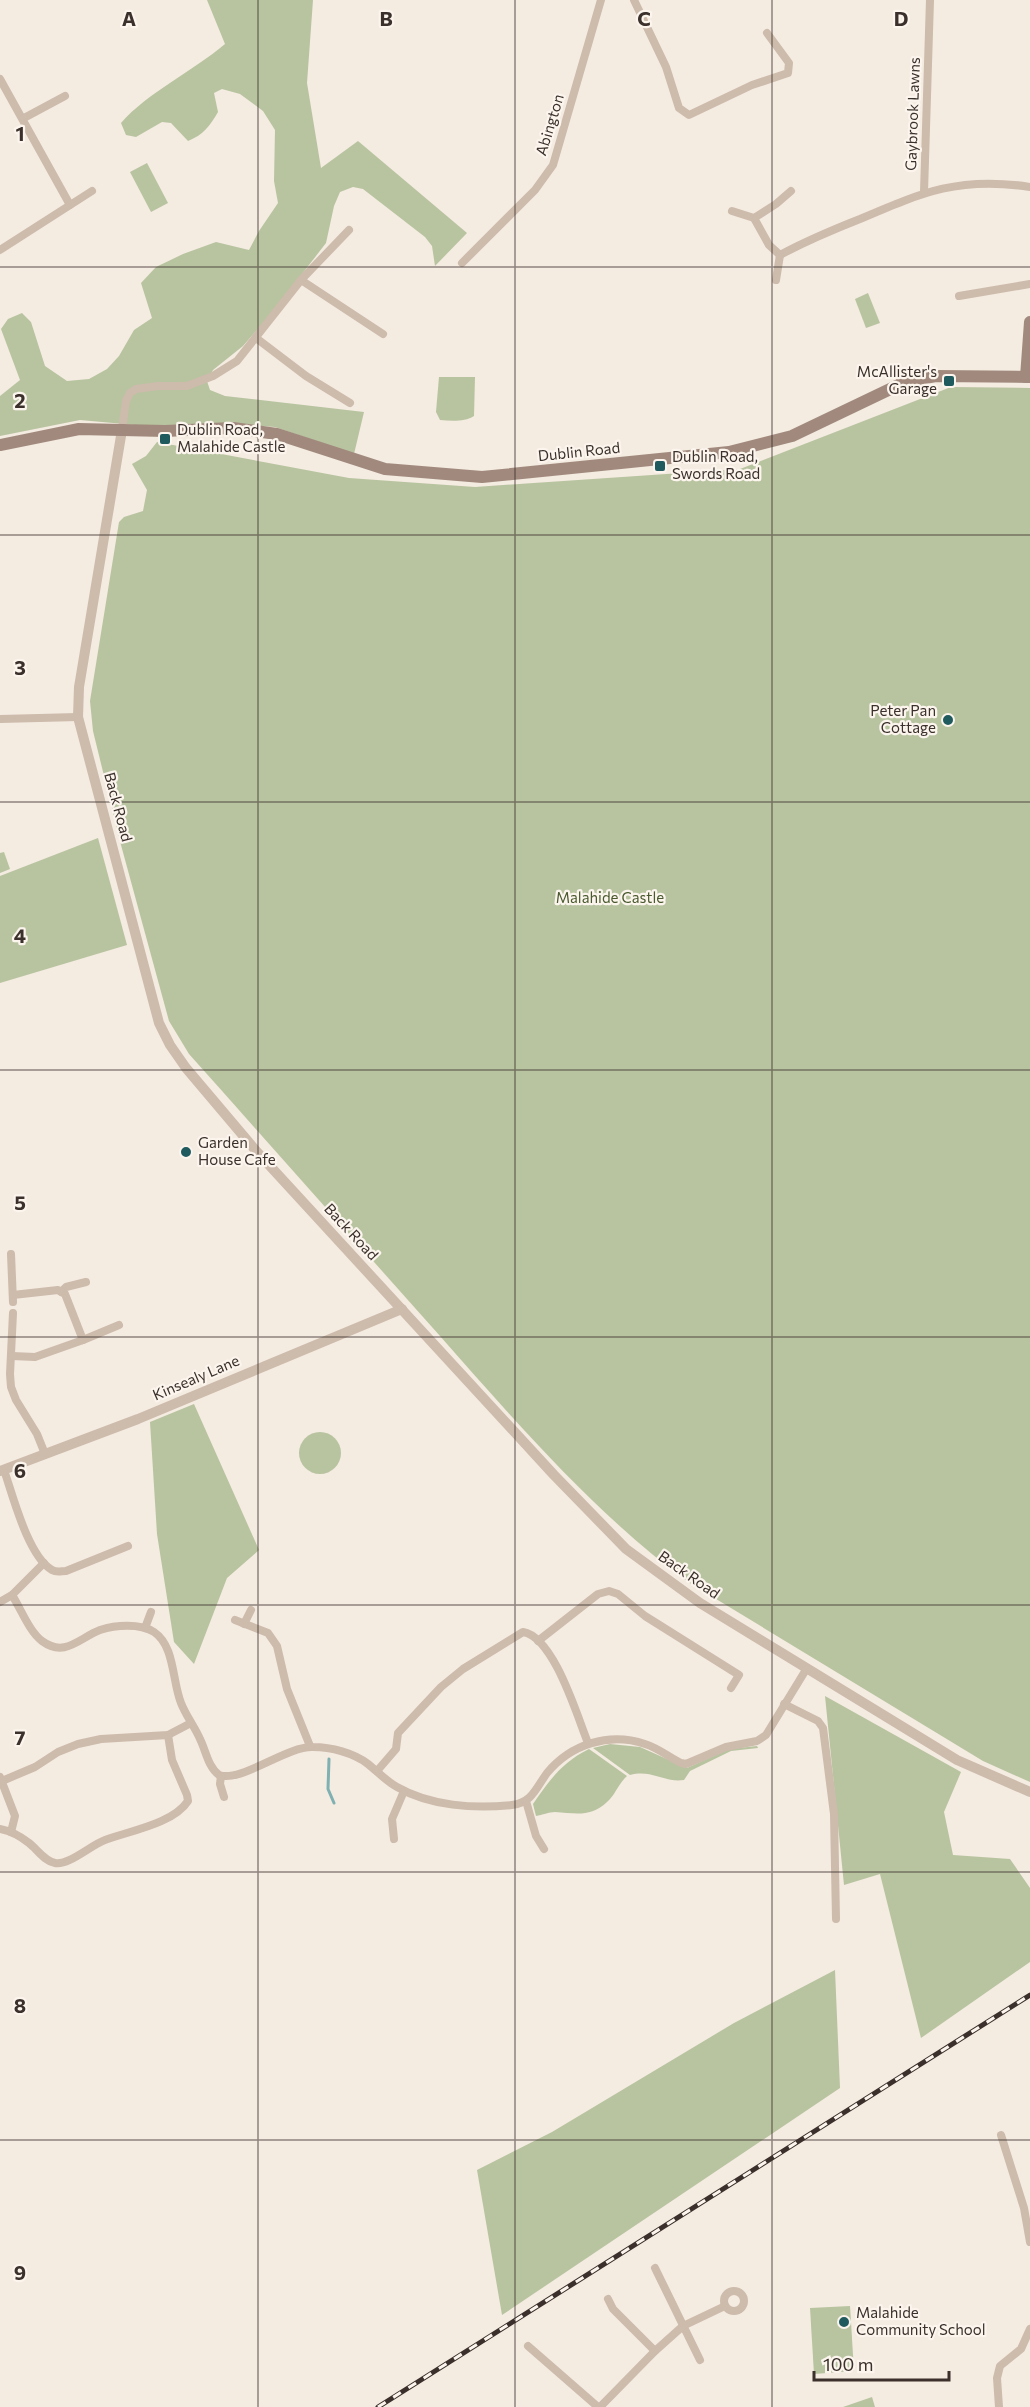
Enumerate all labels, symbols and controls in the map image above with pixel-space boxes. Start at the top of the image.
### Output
text: A [122,6,136,30]
text: B [379,6,393,30]
text: C [637,6,651,30]
text: D [894,6,908,30]
street label: Gaybrook Lawns [901,57,923,171]
street label: Abington [531,92,567,158]
text: 1 [15,121,25,145]
place label: McAllister's Garage [857,362,937,397]
marker: McAllister's Garage [942,374,956,388]
text: 2 [14,388,26,412]
place label: Dublin Road, Malahide Castle [177,420,285,455]
marker: Dublin Road, Malahide Castle [158,432,172,446]
street label: Dublin Road [537,438,621,464]
place label: Dublin Road, Swords Road [672,447,760,482]
marker: Dublin Road, Swords Road [653,459,667,473]
text: 3 [14,655,26,679]
place label: Peter Pan Cottage [870,701,936,736]
marker: Peter Pan Cottage [941,713,955,727]
street label: Back Road [101,770,137,843]
park label: Malahide Castle [556,888,664,906]
text: 4 [14,923,26,947]
place label: Garden House Cafe [198,1133,276,1168]
marker: Garden House Cafe [179,1145,193,1159]
text: 5 [14,1190,26,1214]
street label: Back Road [321,1199,383,1263]
street label: Kinsealy Lane [150,1351,242,1403]
text: 6 [14,1458,26,1482]
street label: Back Road [655,1546,724,1602]
text: 7 [15,1725,26,1749]
text: 8 [14,1993,26,2017]
text: 9 [14,2260,26,2284]
place label: Malahide Community School [856,2303,986,2338]
marker: Malahide Community School [837,2315,851,2329]
scale bar [814,2344,949,2382]
text: 100 m [823,2353,873,2375]

